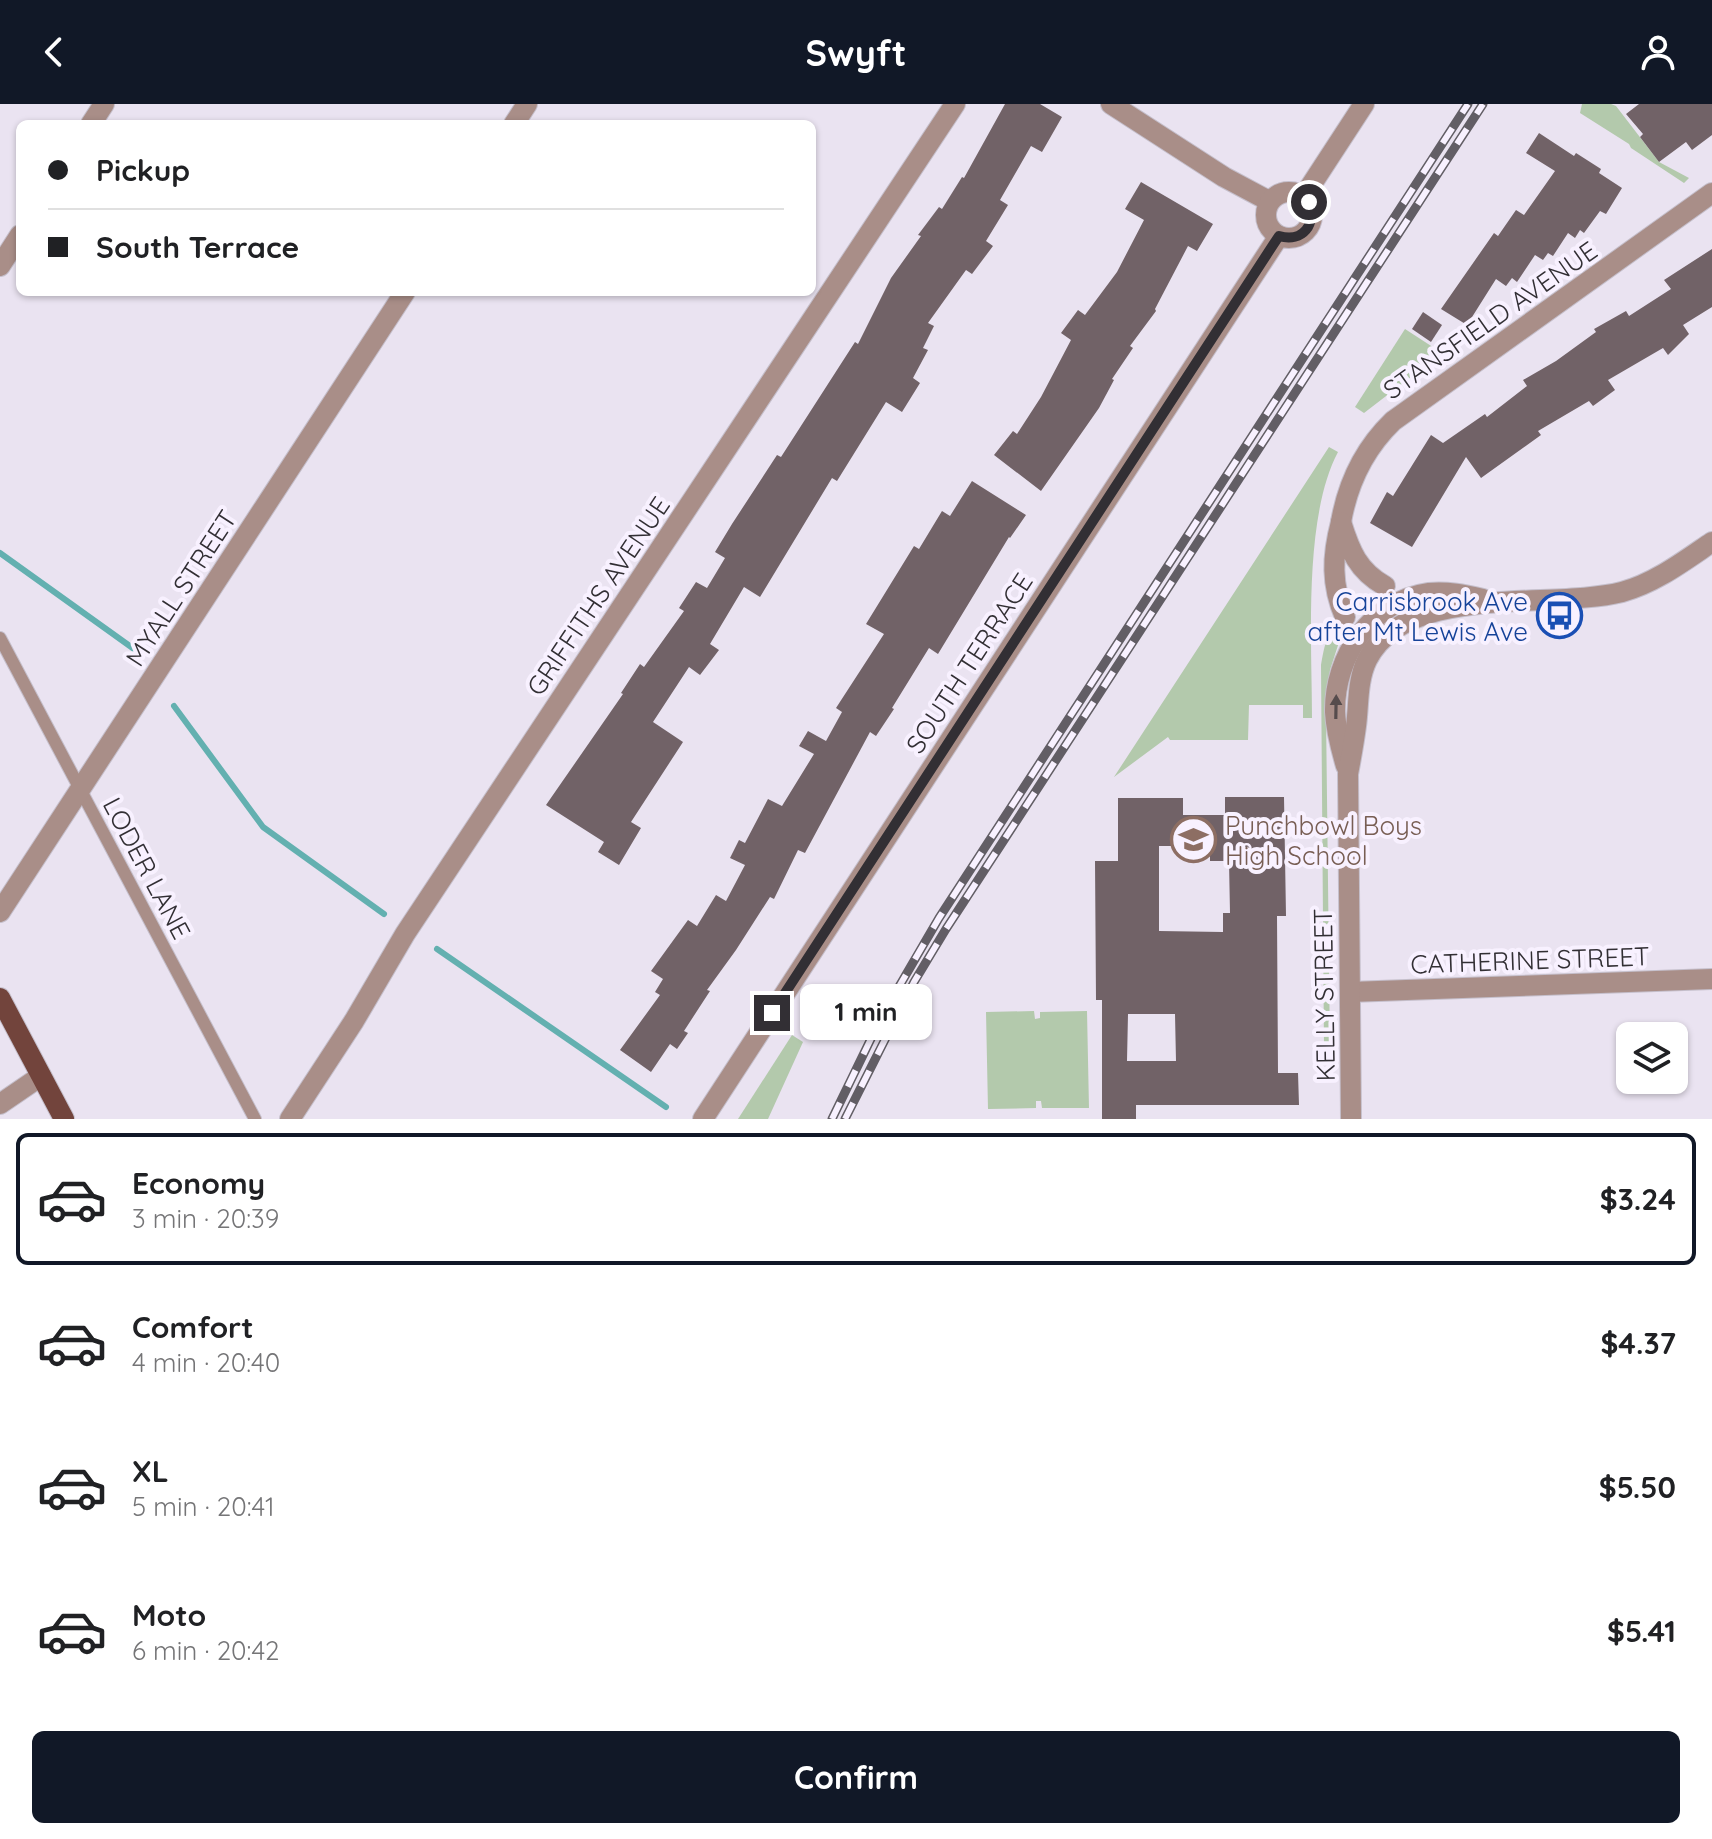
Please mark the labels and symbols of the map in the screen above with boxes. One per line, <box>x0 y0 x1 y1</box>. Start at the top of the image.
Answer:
route start <box>1291 184 1327 220</box>
street label: STANSFIELD AVENUE <box>1377 234 1603 406</box>
street label: GRIFFITHS AVENUE <box>519 490 677 702</box>
street label: MYALL STREET <box>118 504 244 672</box>
street label: SOUTH TERRACE <box>898 567 1040 759</box>
place label: Carrisbrook Ave after Mt Lewis Ave <box>1308 585 1528 648</box>
bus stop icon: Carrisbrook Ave after Mt Lewis Ave <box>1535 592 1583 640</box>
one-way arrow <box>1330 694 1343 719</box>
street label: LODER LANE <box>96 791 198 945</box>
place label: Punchbowl Boys High School <box>1225 809 1422 872</box>
school or university icon: Punchbowl Boys High School <box>1170 816 1218 864</box>
street label: KELLY STREET <box>1306 908 1342 1082</box>
street label: CATHERINE STREET <box>1410 939 1650 981</box>
callout: 1 min <box>800 985 932 1041</box>
route end <box>754 995 790 1031</box>

